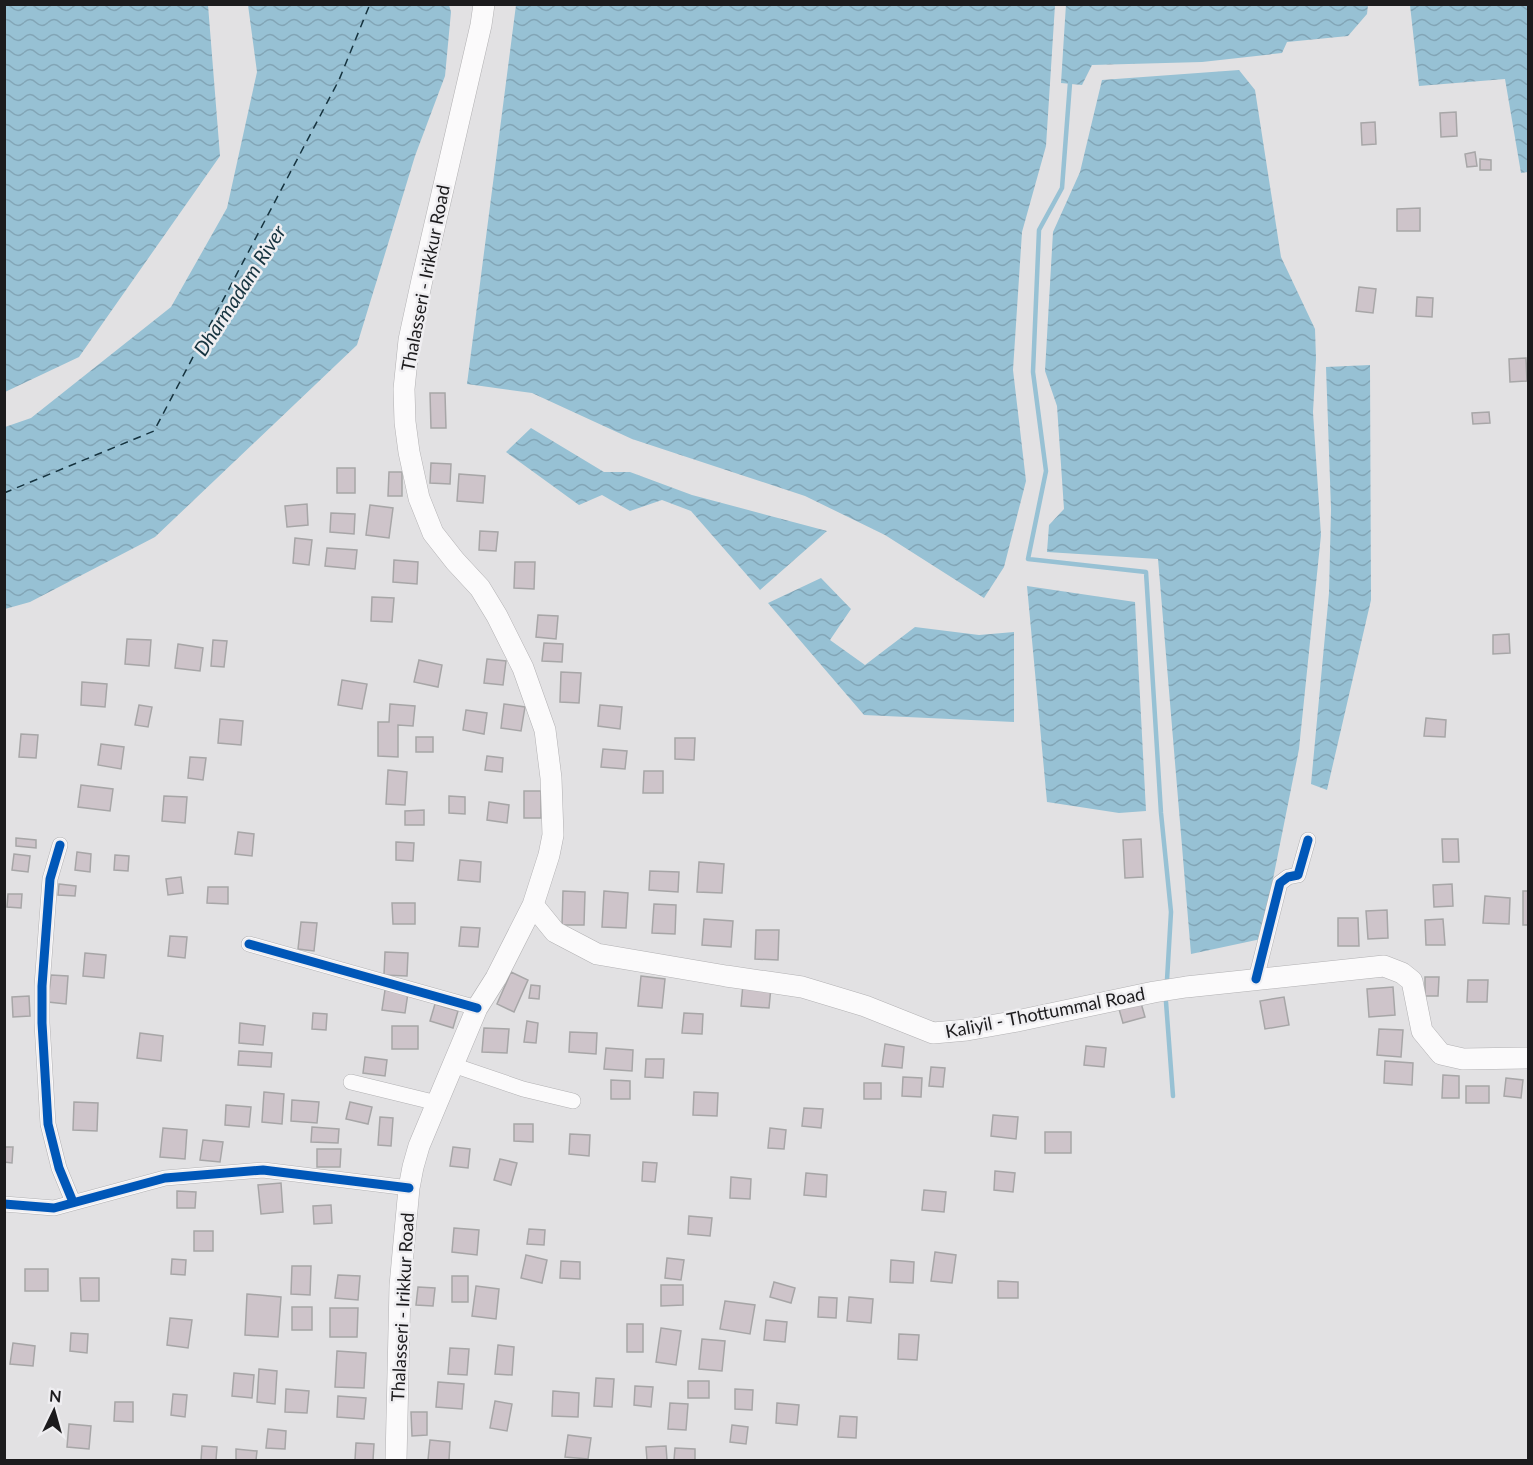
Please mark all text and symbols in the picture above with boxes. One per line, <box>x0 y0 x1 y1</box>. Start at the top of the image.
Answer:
street label: Thalasseri - Irikkur Road <box>396 183 454 373</box>
water label: Dharmadam River <box>188 219 291 360</box>
street label: Kaliyil - Thottummal Road <box>943 982 1147 1042</box>
street label: Thalasseri - Irikkur Road <box>386 1212 418 1402</box>
north arrow <box>24 1381 84 1441</box>
text: N <box>48 1386 62 1406</box>

